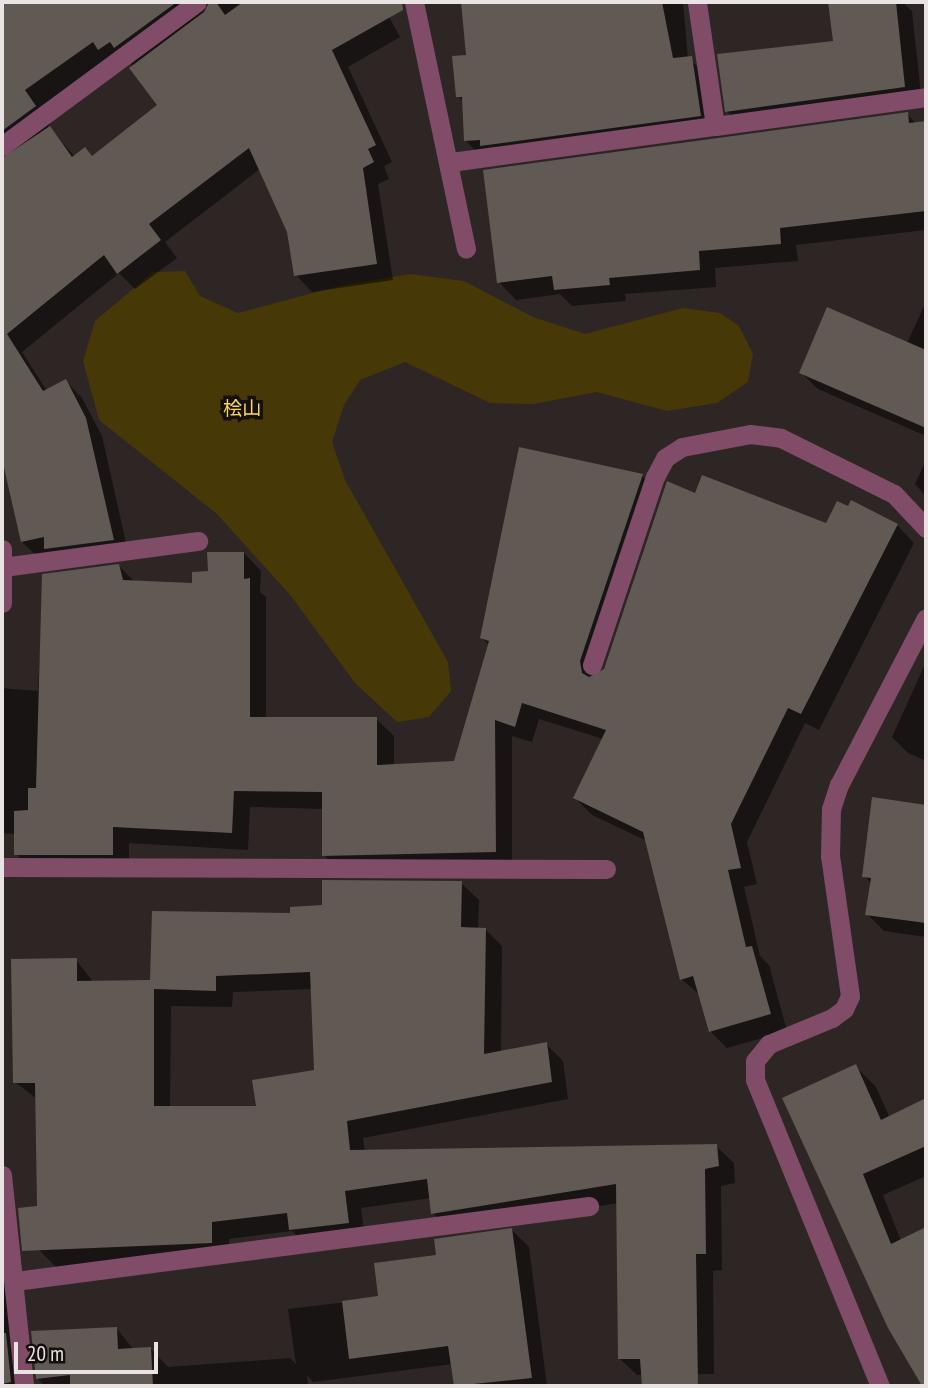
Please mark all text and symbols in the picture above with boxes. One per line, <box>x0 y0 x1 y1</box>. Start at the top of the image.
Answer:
park label: 桧山 <box>223 398 261 420</box>
scale bar <box>18 1328 161 1372</box>
text: 20 m <box>27 1340 64 1367</box>

